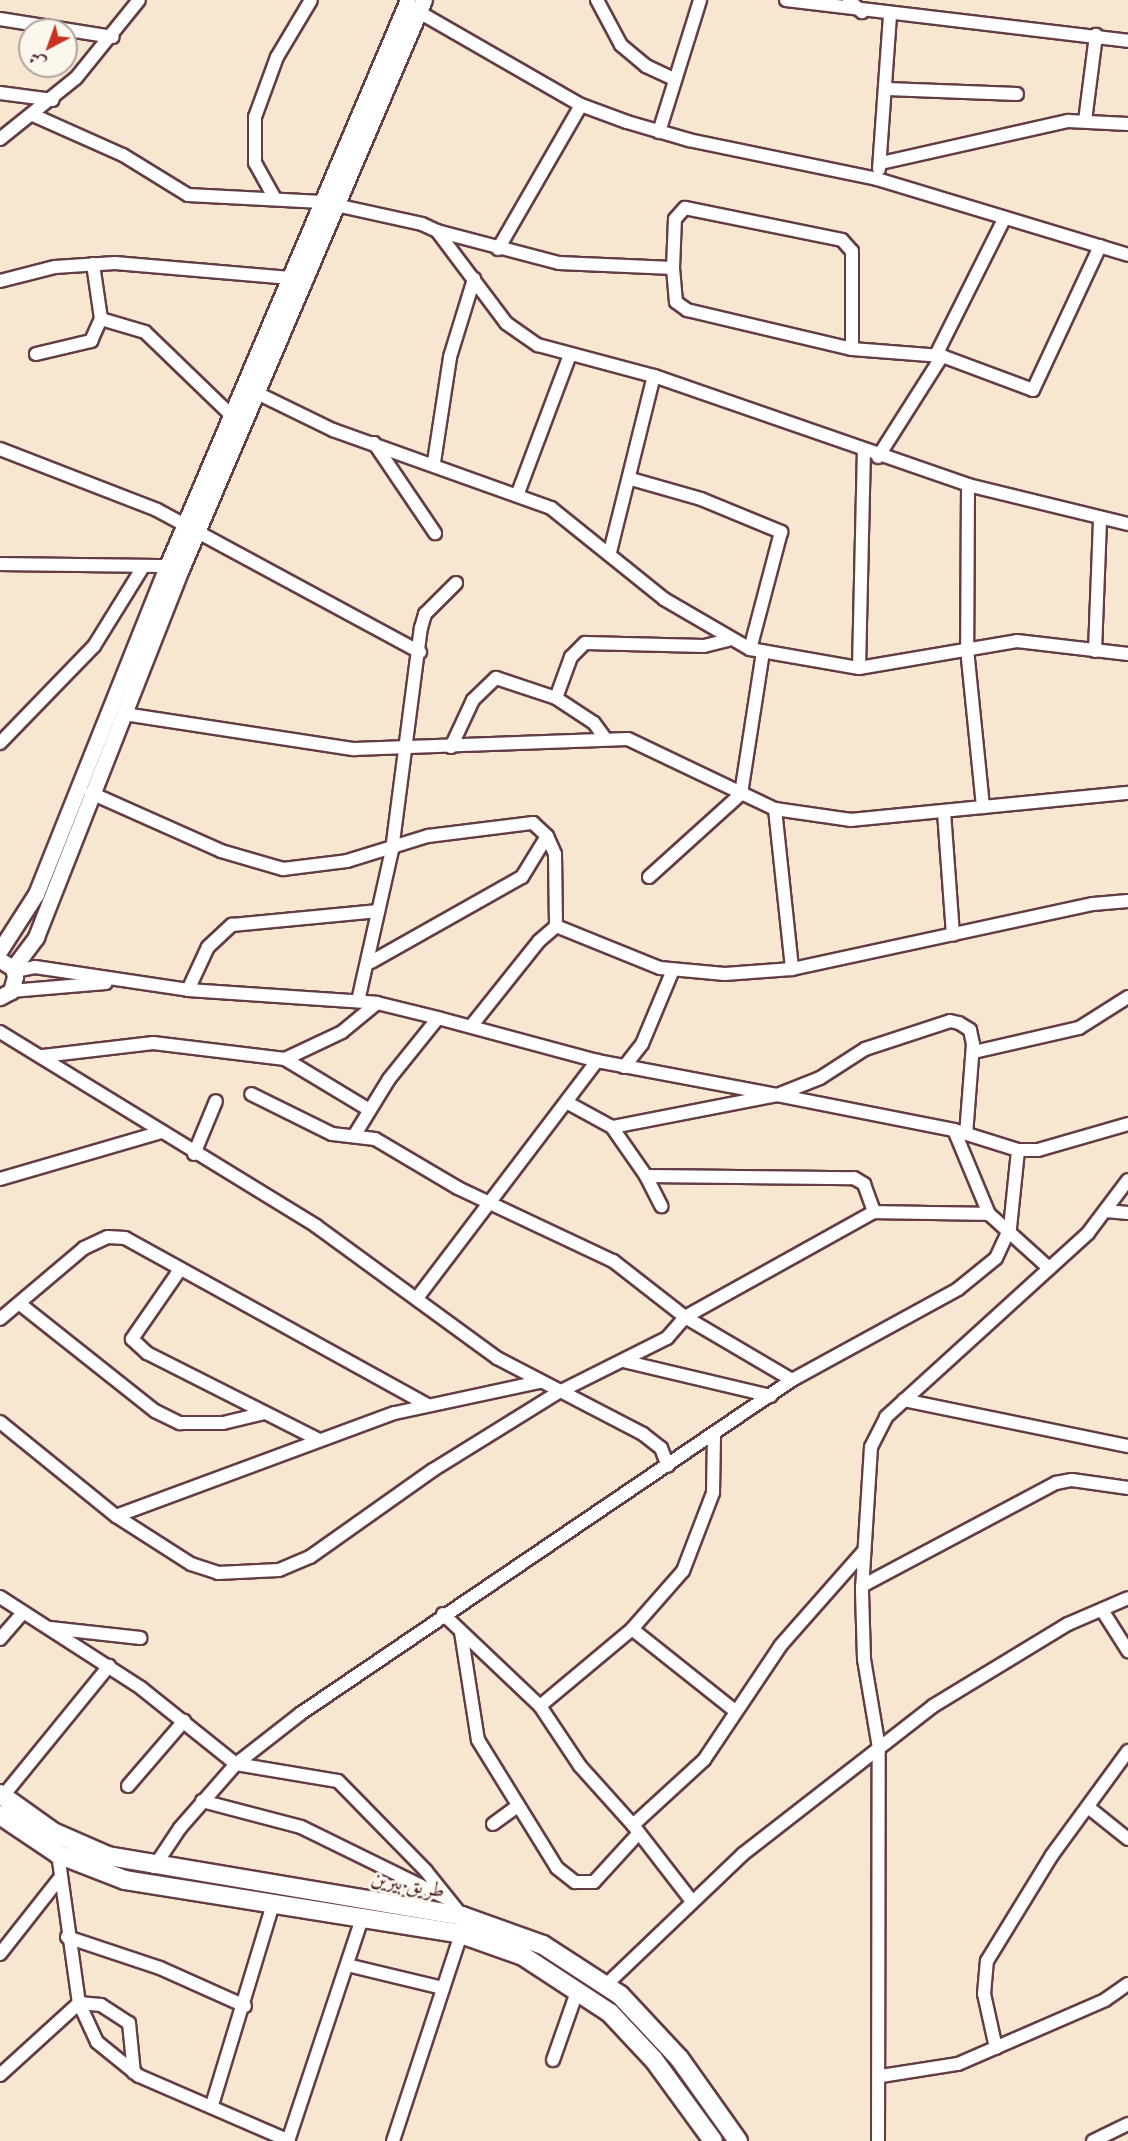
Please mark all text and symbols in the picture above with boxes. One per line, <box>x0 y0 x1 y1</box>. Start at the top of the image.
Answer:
north arrow <box>18 18 78 78</box>
text: ش <box>24 47 51 74</box>
street label: طريق بيرين <box>369 1865 447 1903</box>

